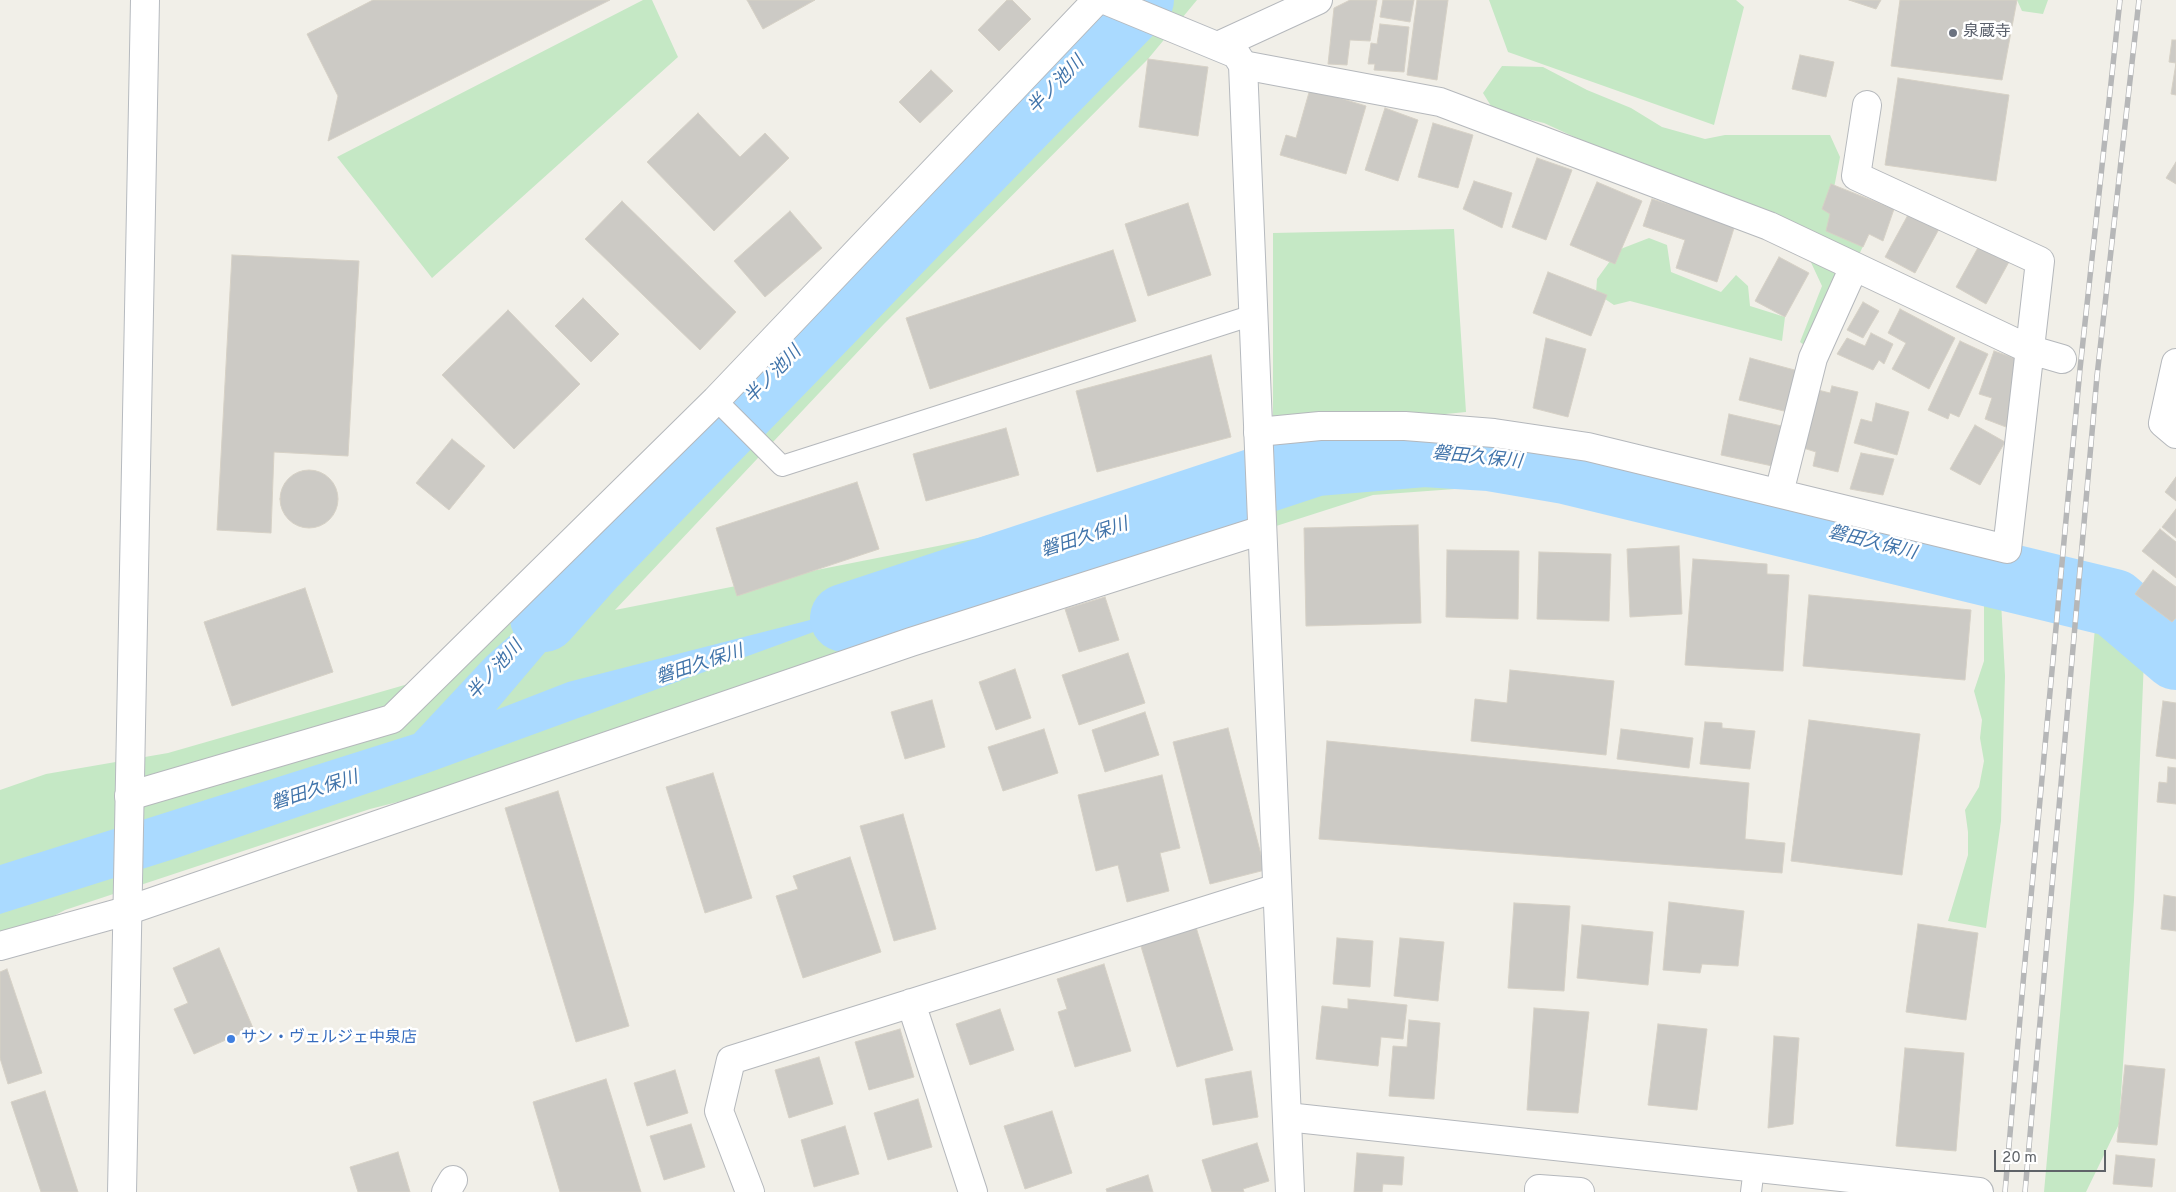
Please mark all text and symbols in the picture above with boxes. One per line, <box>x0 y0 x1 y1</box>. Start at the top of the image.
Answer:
place label: 泉蔵寺 <box>1963 23 2011 43</box>
marker: 泉蔵寺 <box>1947 27 1959 39</box>
water label: 半ノ池川 <box>1024 53 1090 119</box>
water label: 半ノ池川 <box>741 343 807 409</box>
water label: 磐田久保川 <box>1431 444 1523 474</box>
water label: 磐田久保川 <box>1039 515 1131 563</box>
water label: 磐田久保川 <box>1826 523 1918 565</box>
water label: 半ノ池川 <box>464 637 528 705</box>
water label: 磐田久保川 <box>654 642 746 690</box>
water label: 磐田久保川 <box>269 768 361 816</box>
place label: サン・ヴェルジェ中泉店 <box>241 1029 417 1049</box>
marker: サン・ヴェルジェ中泉店 <box>225 1033 237 1045</box>
scale bar <box>1996 1140 2108 1172</box>
text: 20 m <box>2002 1149 2037 1168</box>

